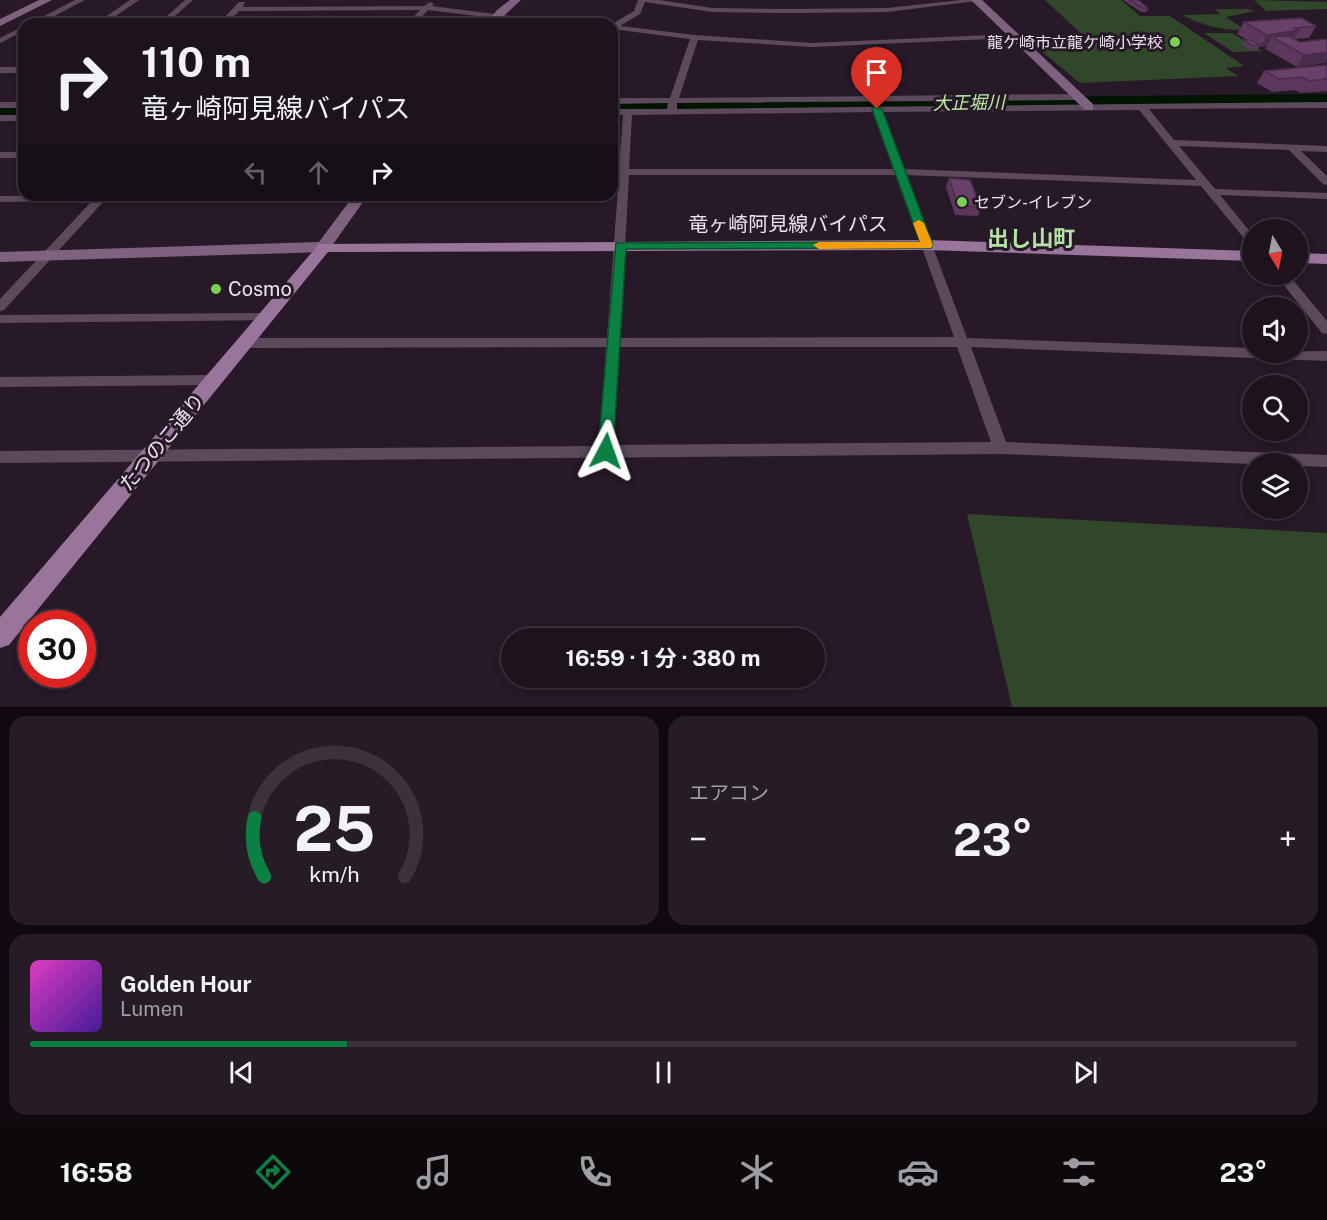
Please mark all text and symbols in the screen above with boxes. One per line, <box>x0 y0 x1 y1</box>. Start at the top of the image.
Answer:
place label: 龍ケ崎市立龍ケ崎小学校 <box>987 33 1163 52</box>
marker: 龍ケ崎市立龍ケ崎小学校 <box>1168 35 1182 49</box>
text: 110 m <box>141 37 251 86</box>
icon: right <box>42 42 120 120</box>
pin <box>851 47 902 109</box>
icon: arrive <box>860 56 893 89</box>
water label: 大正堀川 <box>933 91 1007 114</box>
text: 竜ヶ崎阿見線バイパス <box>141 92 410 124</box>
icon: left <box>239 156 272 189</box>
icon: ahead <box>302 156 335 189</box>
icon: right <box>365 156 398 189</box>
place label: セブン-イレブン <box>974 193 1092 212</box>
marker: セブン-イレブン <box>955 195 969 209</box>
street label: 竜ヶ崎阿見線バイパス <box>688 212 888 236</box>
north arrow <box>1242 219 1308 285</box>
map controls <box>1242 219 1308 519</box>
district label: 出し山町 <box>987 225 1075 251</box>
place label: Cosmo <box>228 277 292 301</box>
marker: Cosmo <box>209 282 223 296</box>
button: sound <box>1242 297 1308 363</box>
button: search <box>1242 375 1308 441</box>
street label: たつのこ通り <box>114 388 210 496</box>
position arrow <box>574 419 638 483</box>
button: layers <box>1242 453 1308 519</box>
speed limit sign: 30 <box>18 610 96 688</box>
text: 16:59 · 1 分 · 380 m <box>566 645 760 671</box>
text: エアコン <box>689 781 769 805</box>
text: 25 <box>293 792 375 865</box>
text: 23° <box>953 813 1033 866</box>
text: − <box>689 820 707 858</box>
text: + <box>1279 820 1297 858</box>
text: km/h <box>309 863 359 888</box>
text: Golden Hour <box>120 971 251 997</box>
text: Lumen <box>120 997 184 1021</box>
icon: previous <box>225 1056 258 1089</box>
icon: pause <box>647 1056 680 1089</box>
icon: next <box>1069 1056 1102 1089</box>
icon: directions <box>252 1151 294 1193</box>
icon: music <box>413 1151 455 1193</box>
icon: phone <box>574 1151 616 1193</box>
icon: climate <box>736 1151 778 1193</box>
icon: car <box>897 1151 939 1193</box>
icon: filters <box>1058 1151 1100 1193</box>
text: 16:58 <box>60 1156 133 1188</box>
text: 23° <box>1219 1156 1267 1188</box>

